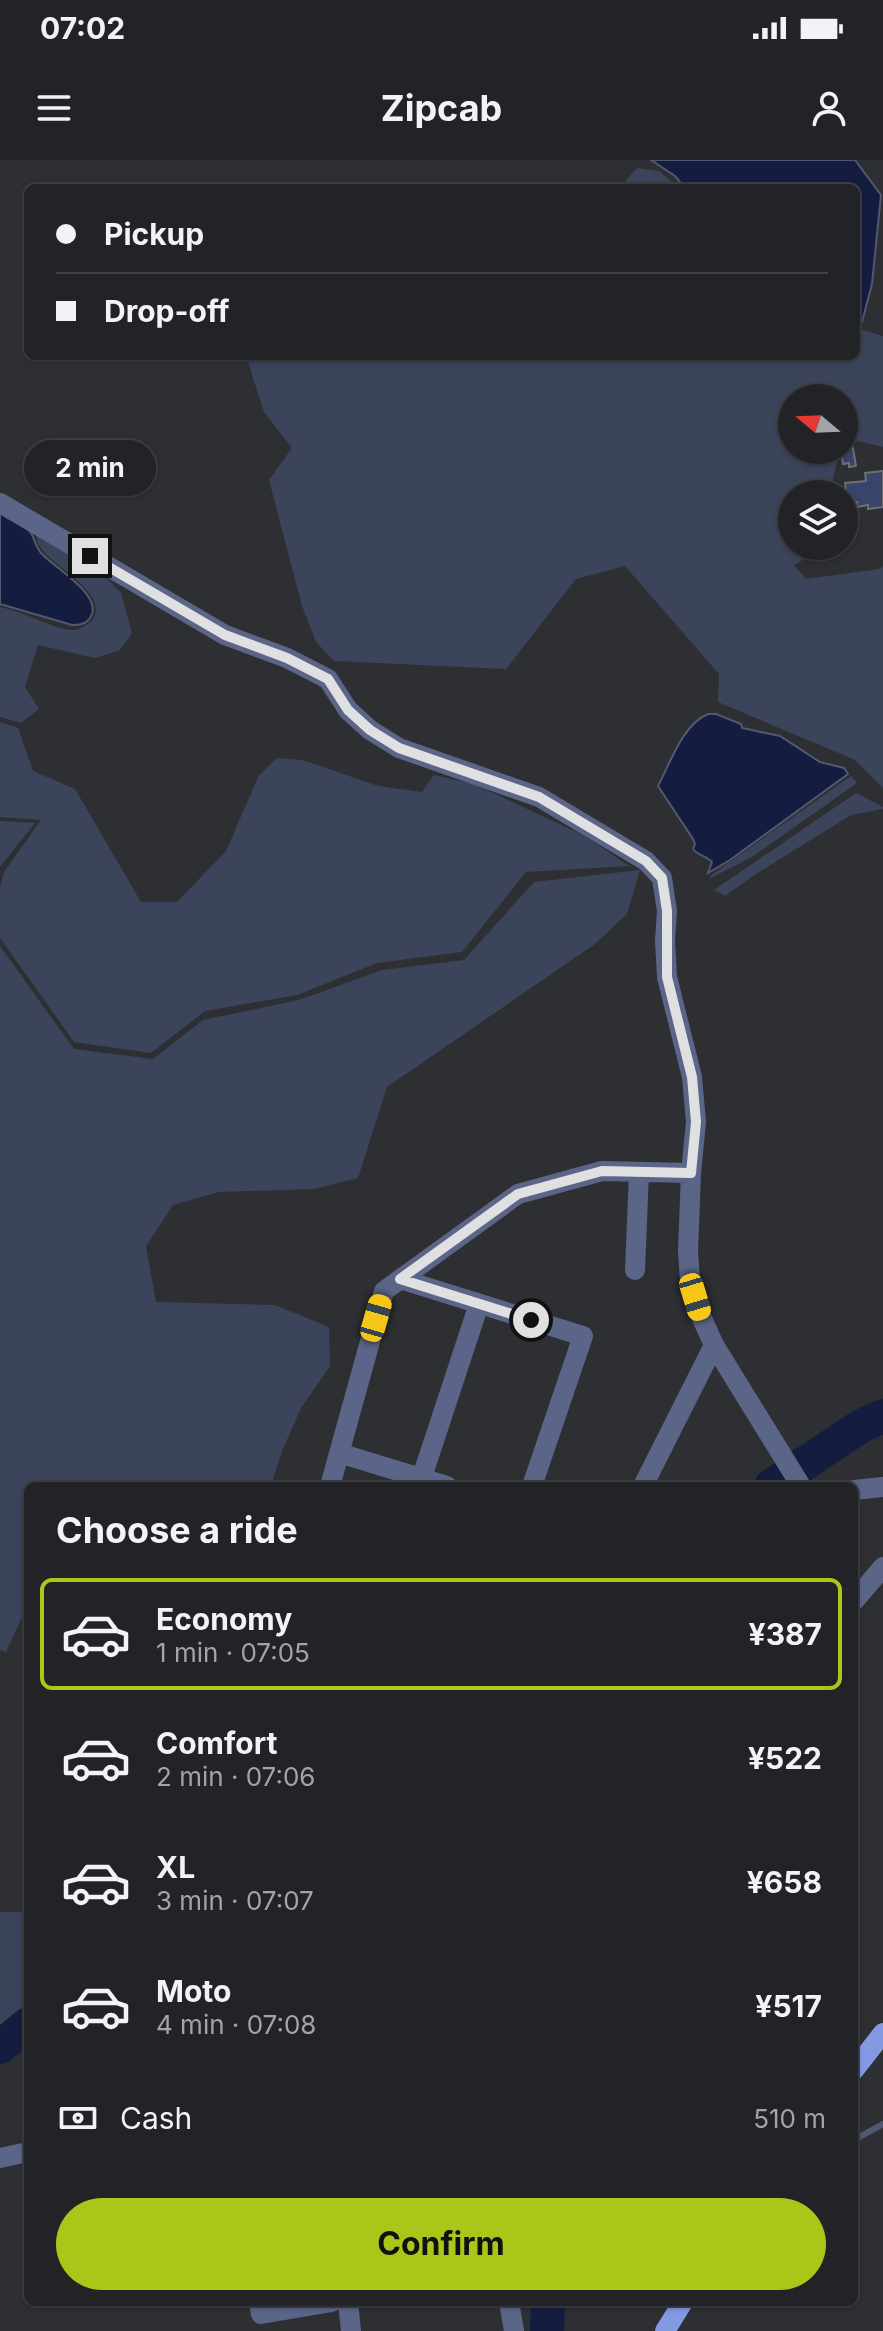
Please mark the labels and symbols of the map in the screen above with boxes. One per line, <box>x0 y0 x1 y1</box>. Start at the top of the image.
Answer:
north arrow <box>778 384 858 464</box>
callout: 2 min <box>24 440 156 496</box>
route end <box>72 538 108 574</box>
car <box>677 1271 713 1323</box>
car <box>358 1292 394 1344</box>
route start <box>513 1302 549 1338</box>

